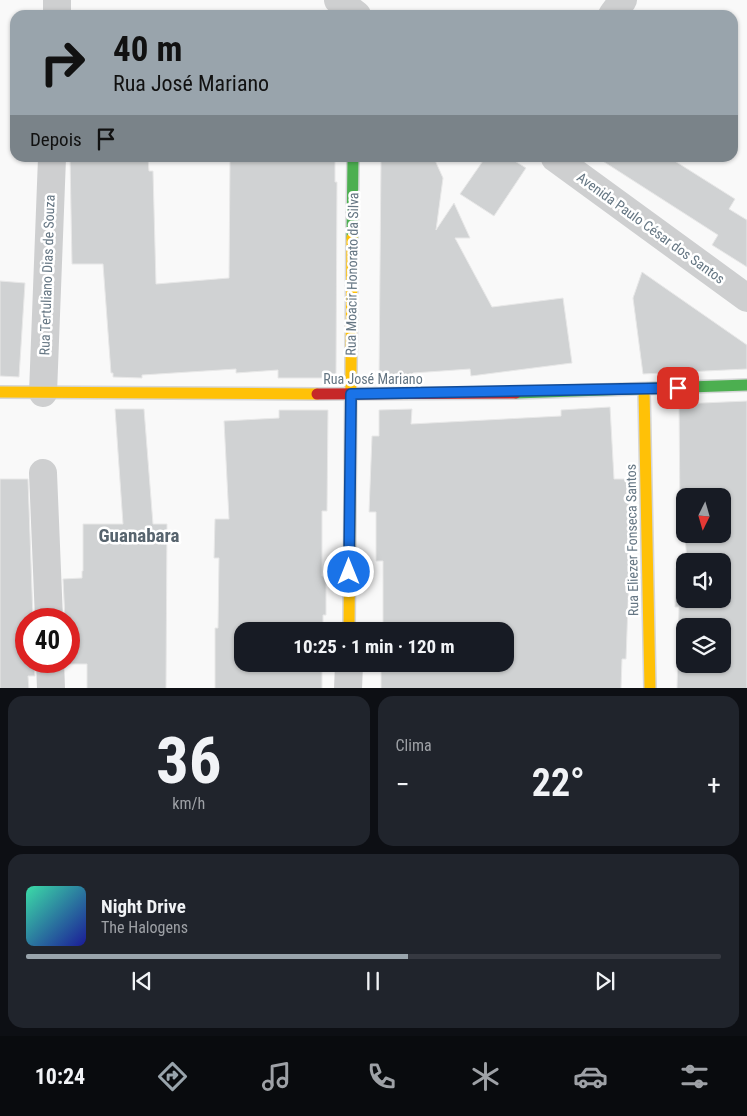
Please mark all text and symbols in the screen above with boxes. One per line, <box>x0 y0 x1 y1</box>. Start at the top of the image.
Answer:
text: 40 m <box>113 29 182 70</box>
icon: right <box>30 30 95 95</box>
text: Rua José Mariano <box>113 71 269 96</box>
icon: arrive <box>92 125 120 153</box>
text: Depois <box>30 128 82 151</box>
street label: Avenida Paulo César dos Santos <box>574 169 728 287</box>
street label: Rua Moacir Honorato da Silva <box>343 192 361 356</box>
street label: Rua Tertuliano Dias de Souza <box>36 194 58 356</box>
pin <box>657 367 699 409</box>
street label: Rua José Mariano <box>323 371 423 387</box>
icon: arrive <box>664 374 692 402</box>
street label: Rua Eliezer Fonseca Santos <box>623 464 641 616</box>
north arrow <box>676 488 731 542</box>
map controls <box>676 488 731 673</box>
district label: Guanabara <box>98 524 180 547</box>
position arrow <box>322 545 374 597</box>
button: sound <box>676 553 731 608</box>
speed limit sign: 40 <box>15 608 80 673</box>
button: layers <box>676 618 731 673</box>
text: 10:25 · 1 min · 120 m <box>293 635 455 658</box>
text: 36 <box>156 723 222 799</box>
text: Clima <box>396 736 432 755</box>
text: 22° <box>532 761 585 805</box>
text: − <box>396 768 410 801</box>
text: + <box>707 768 721 801</box>
text: km/h <box>172 794 205 813</box>
text: Night Drive <box>101 895 186 918</box>
text: The Halogens <box>101 918 188 937</box>
icon: previous <box>128 967 156 995</box>
icon: pause <box>359 967 387 995</box>
icon: next <box>591 967 619 995</box>
icon: directions <box>155 1059 190 1094</box>
icon: music <box>259 1059 294 1094</box>
icon: phone <box>364 1059 399 1094</box>
icon: climate <box>468 1059 503 1094</box>
icon: car <box>573 1059 608 1094</box>
icon: filters <box>677 1059 712 1094</box>
text: 10:24 <box>35 1064 85 1089</box>

